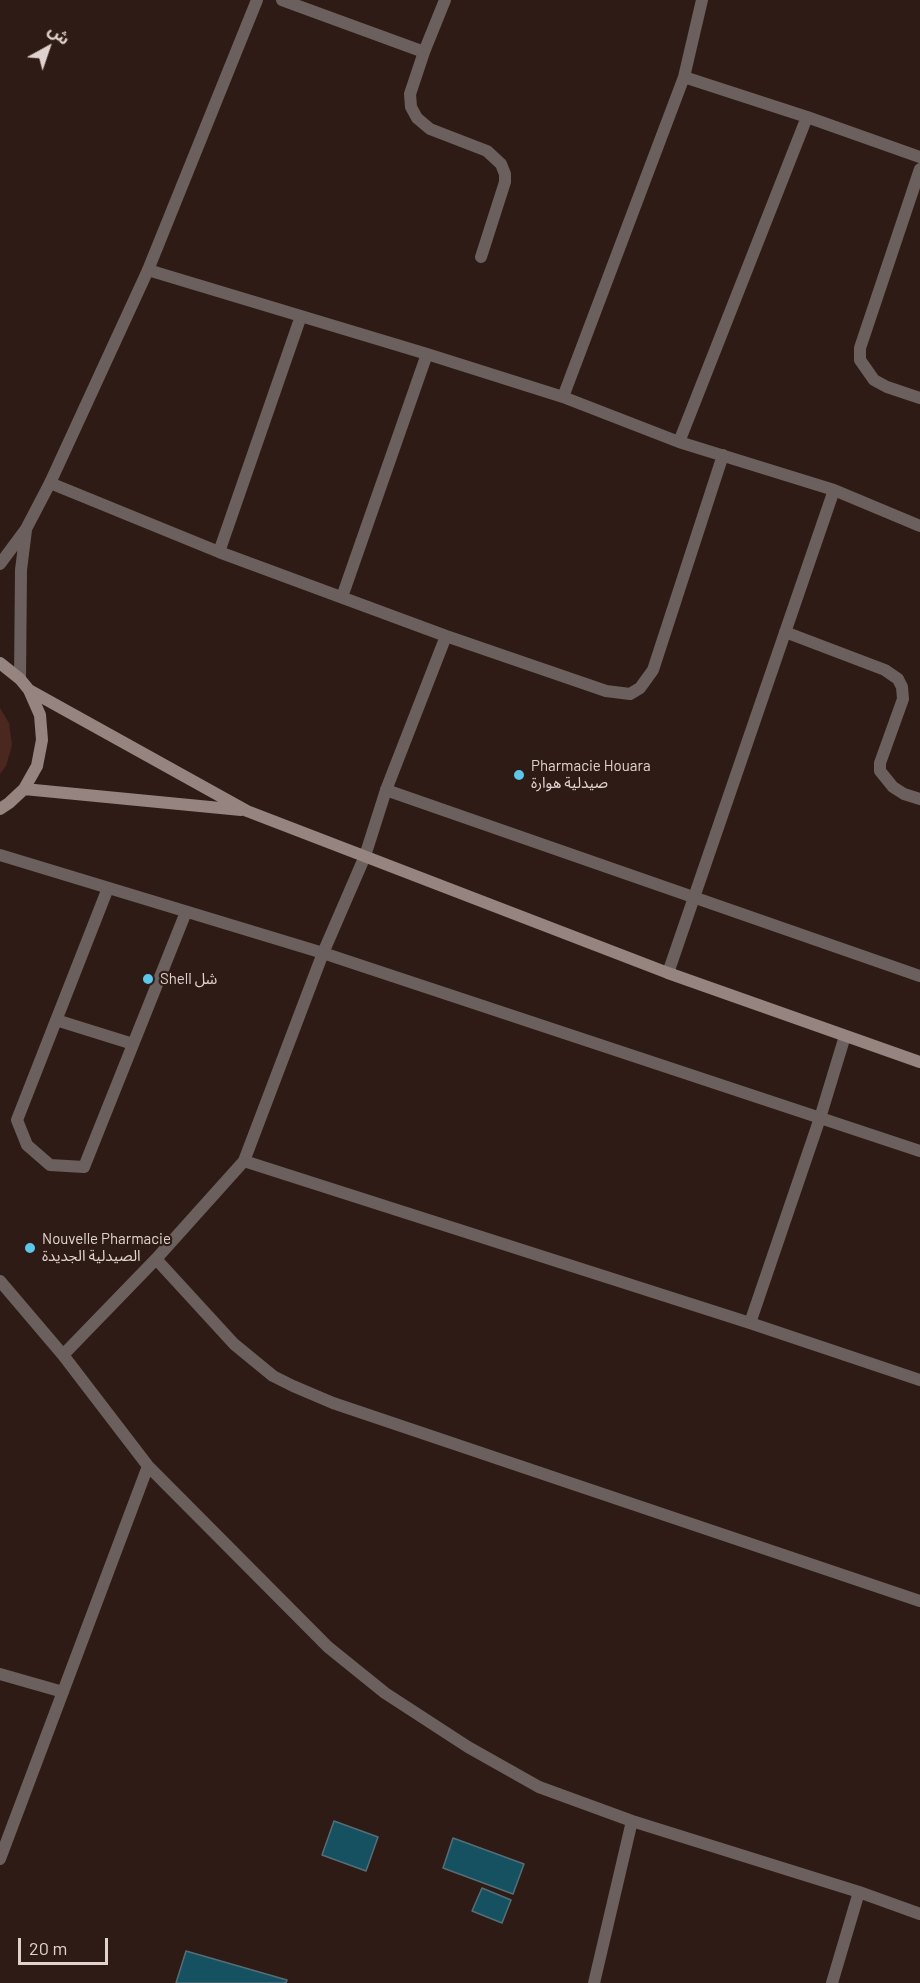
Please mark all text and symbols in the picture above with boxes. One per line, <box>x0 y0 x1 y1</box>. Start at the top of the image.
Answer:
north arrow <box>18 18 78 78</box>
text: ش <box>45 20 74 48</box>
place label: Pharmacie Houara صيدلية هوارة <box>531 757 651 792</box>
marker: Pharmacie Houara صيدلية هوارة <box>512 768 526 782</box>
place label: Shell شل <box>160 970 217 988</box>
marker: Shell شل <box>141 972 155 986</box>
place label: Nouvelle Pharmacie الصيدلية الجديدة <box>42 1230 171 1265</box>
marker: Nouvelle Pharmacie الصيدلية الجديدة <box>23 1241 37 1255</box>
scale bar <box>21 1926 111 1964</box>
text: 20 m <box>29 1937 67 1959</box>

